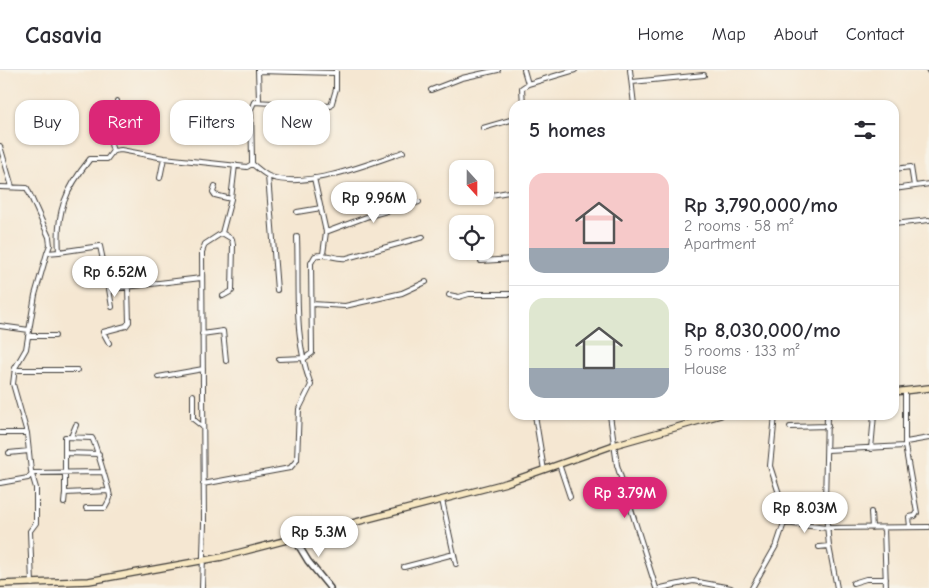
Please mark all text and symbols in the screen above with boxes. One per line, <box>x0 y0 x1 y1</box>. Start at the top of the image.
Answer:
text: Casavia <box>25 21 102 49</box>
text: Home <box>637 24 684 45</box>
text: Map <box>712 24 746 45</box>
text: About <box>774 24 818 45</box>
text: Contact <box>846 24 904 45</box>
chip: Buy <box>15 100 79 145</box>
chip: Rent <box>89 100 160 145</box>
chip: Filters <box>170 100 253 145</box>
chip: New <box>263 100 330 145</box>
icon: filters <box>851 116 879 144</box>
text: 5 homes <box>529 118 606 142</box>
north arrow <box>449 160 494 205</box>
map controls <box>449 160 494 260</box>
pin: Rp 9.96M <box>322 182 426 224</box>
text: Rp 9.96M <box>342 189 406 207</box>
icon: home <box>569 193 629 253</box>
text: Rp 3,790,000/mo <box>684 193 838 217</box>
button: locate <box>449 215 494 260</box>
text: 2 rooms · 58 m² <box>684 217 794 235</box>
text: Apartment <box>684 235 756 253</box>
pin: Rp 6.52M <box>63 256 167 298</box>
text: Rp 6.52M <box>83 263 147 281</box>
icon: home <box>569 318 629 378</box>
text: Rp 8,030,000/mo <box>684 318 841 342</box>
text: 5 rooms · 133 m² <box>684 342 800 360</box>
text: House <box>684 360 727 378</box>
pin: Rp 3.79M <box>573 476 677 519</box>
text: Rp 3.79M <box>594 484 656 502</box>
pin: Rp 8.03M <box>753 492 857 534</box>
text: Rp 8.03M <box>773 499 837 517</box>
pin: Rp 5.3M <box>273 516 365 558</box>
text: Rp 5.3M <box>291 523 347 541</box>

